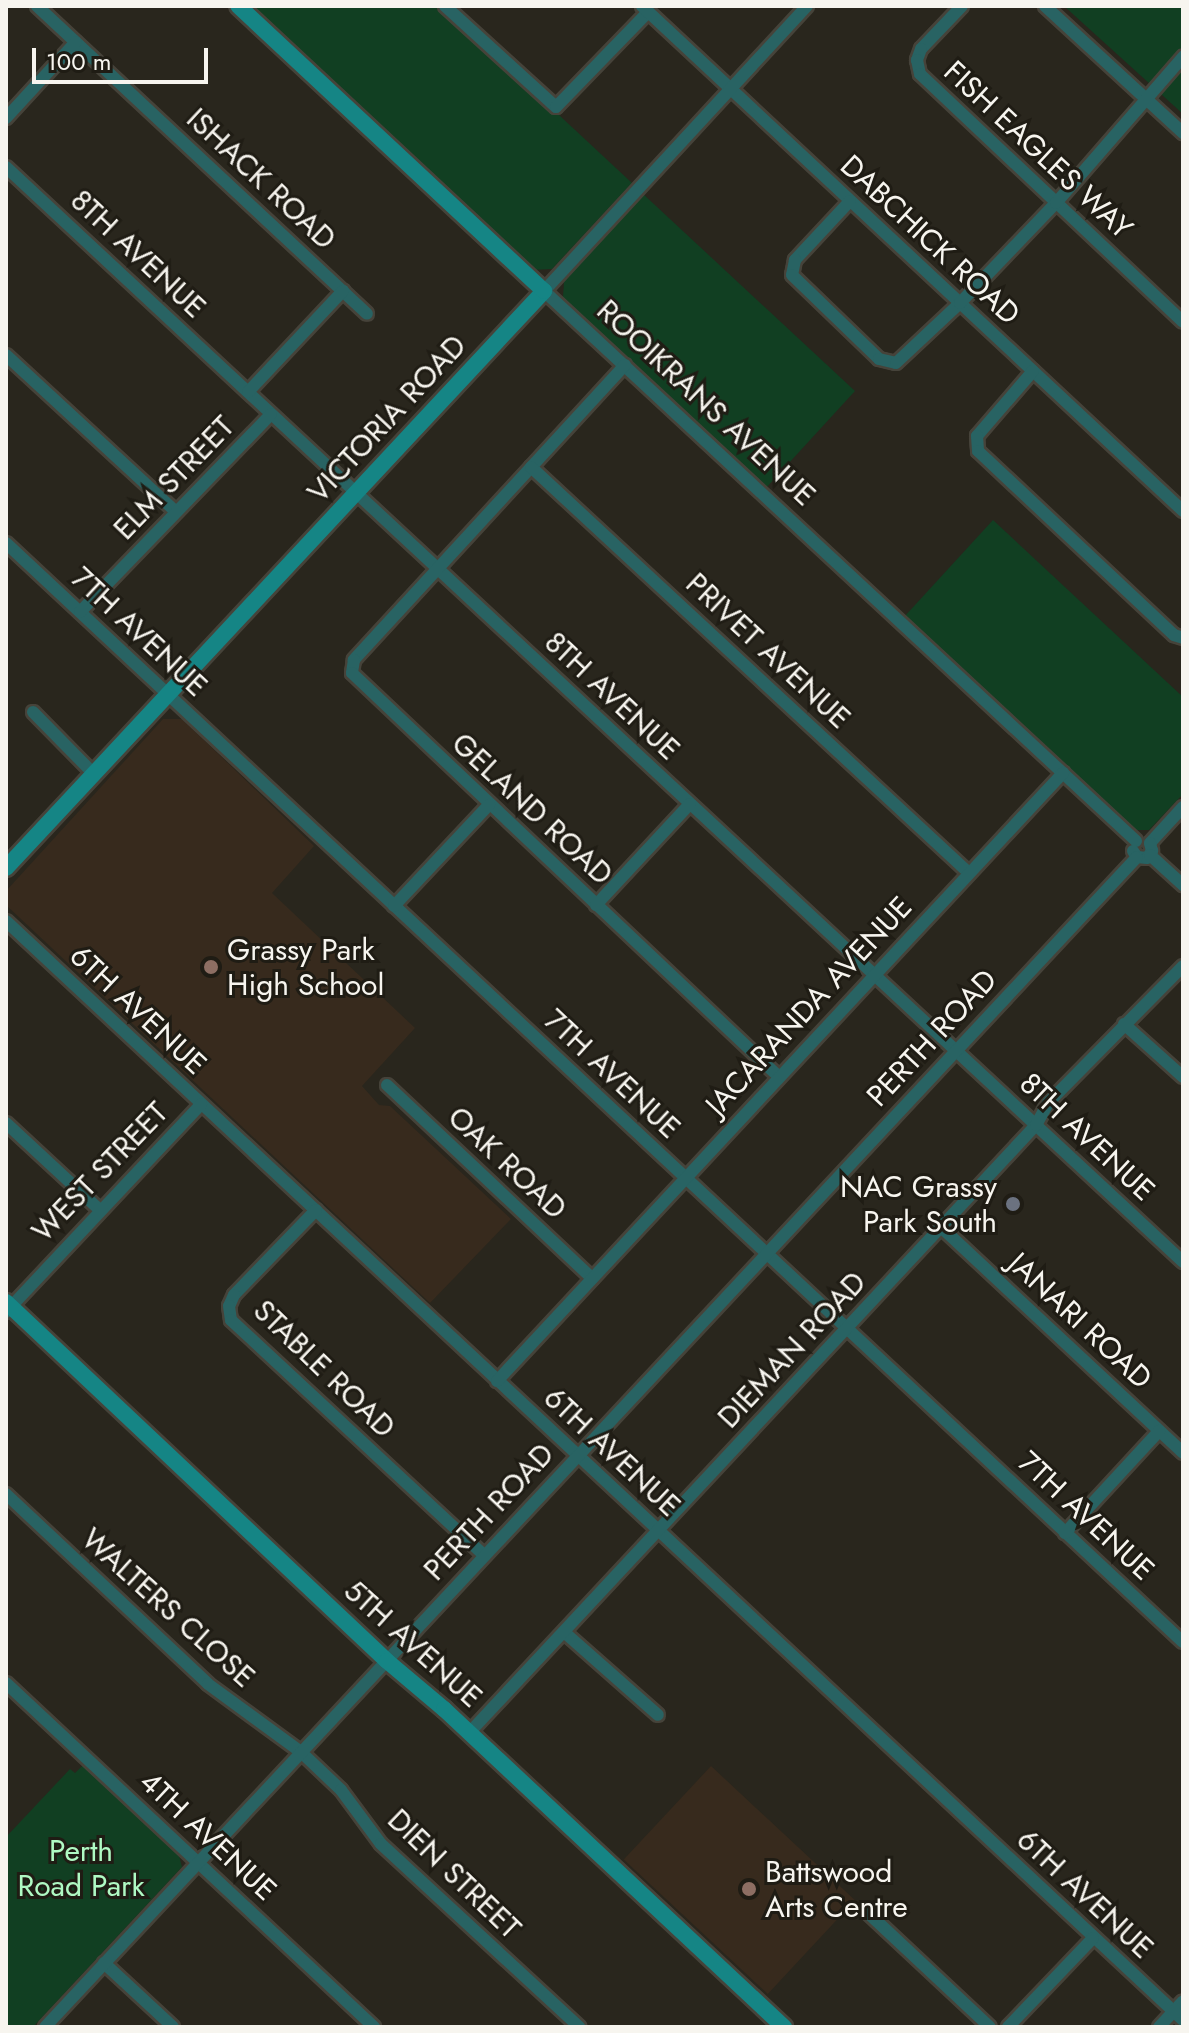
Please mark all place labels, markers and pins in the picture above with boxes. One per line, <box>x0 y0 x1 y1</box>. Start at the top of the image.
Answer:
place label: Grassy Park High School <box>227 932 384 1002</box>
marker: Grassy Park High School <box>202 958 220 976</box>
place label: NAC Grassy Park South <box>840 1169 997 1240</box>
marker: NAC Grassy Park South <box>1004 1195 1022 1213</box>
place label: Battswood Arts Centre <box>765 1854 908 1924</box>
marker: Battswood Arts Centre <box>740 1880 758 1898</box>

